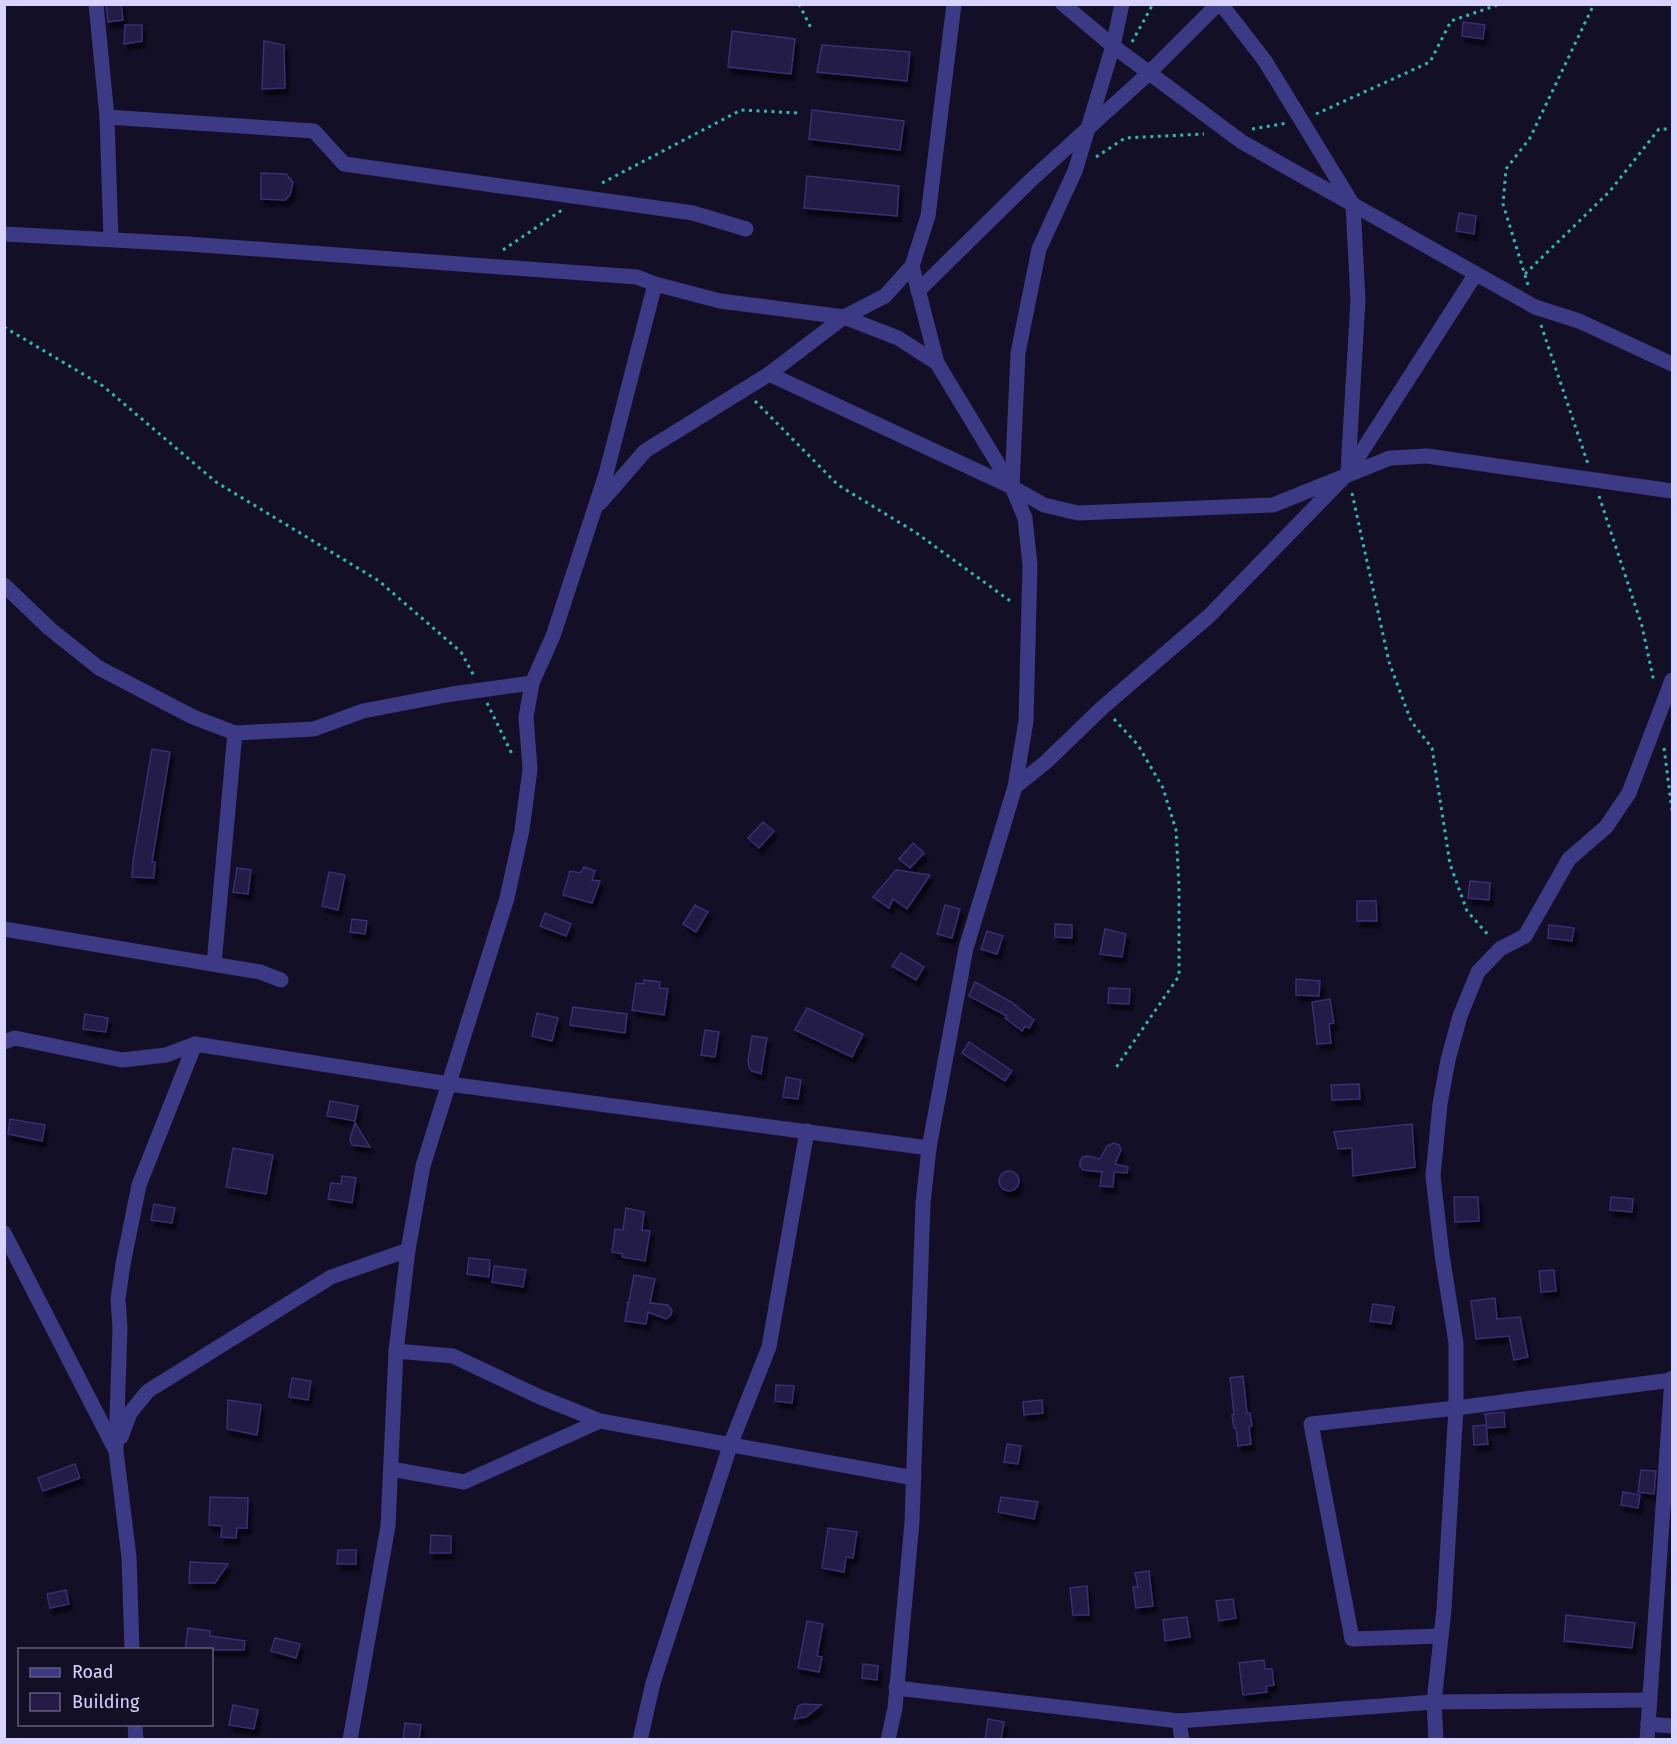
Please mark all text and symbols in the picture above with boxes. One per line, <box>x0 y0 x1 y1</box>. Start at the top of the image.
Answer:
legend <box>18 1648 213 1726</box>
text: Road <box>72 1661 114 1683</box>
text: Building <box>72 1691 140 1713</box>

